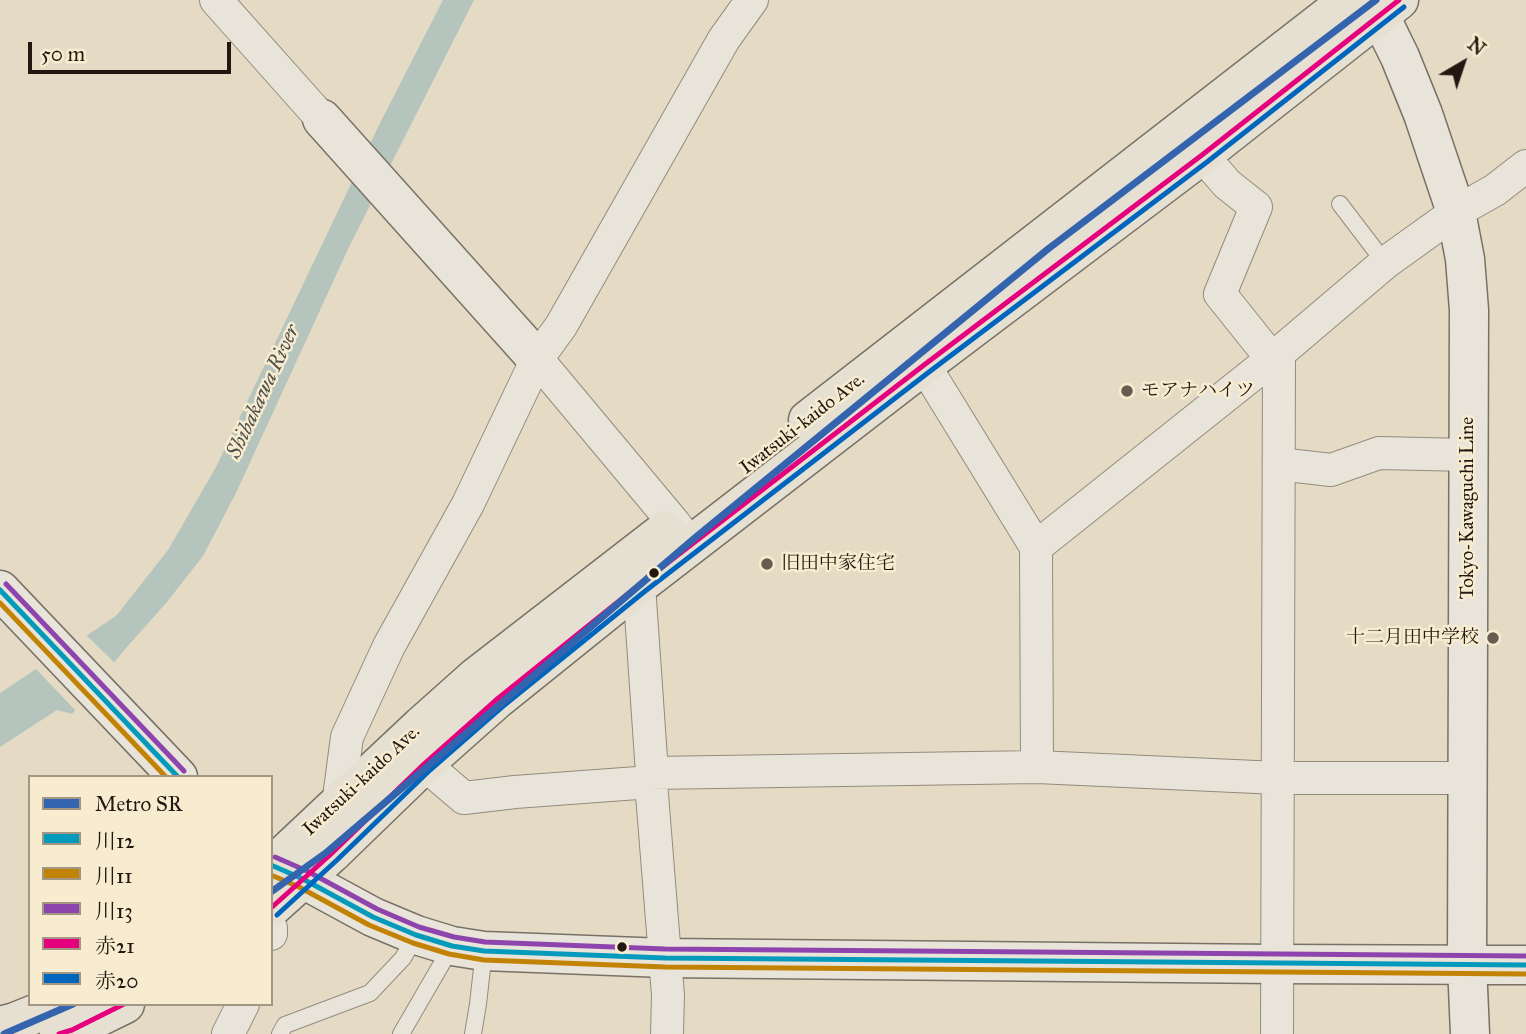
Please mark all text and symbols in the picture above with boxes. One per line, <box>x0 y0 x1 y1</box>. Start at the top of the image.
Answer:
scale bar <box>32 28 234 72</box>
north arrow <box>1428 28 1498 98</box>
text: N <box>1463 32 1490 60</box>
text: 50 m <box>41 41 85 67</box>
water label: Shibakawa River <box>222 321 306 463</box>
street label: Iwatsuki-kaido Ave. <box>736 368 870 480</box>
place label: モアナハイツ <box>1141 380 1255 402</box>
marker: モアナハイツ <box>1119 383 1135 399</box>
street label: Tokyo-Kawaguchi Line <box>1457 417 1479 599</box>
place label: 旧田中家住宅 <box>781 553 895 575</box>
marker: 旧田中家住宅 <box>759 556 775 572</box>
unlabelled marker <box>647 566 661 580</box>
place label: 十二月田中学校 <box>1346 627 1479 649</box>
marker: 十二月田中学校 <box>1485 630 1501 646</box>
street label: Iwatsuki-kaido Ave. <box>299 721 425 841</box>
legend <box>28 775 273 1006</box>
text: Metro SR <box>95 791 183 817</box>
text: 川12 <box>95 828 135 854</box>
text: 川11 <box>95 863 133 889</box>
text: 川13 <box>95 898 133 924</box>
text: 赤21 <box>95 933 135 959</box>
unlabelled marker <box>615 940 629 954</box>
text: 赤20 <box>95 968 139 994</box>

